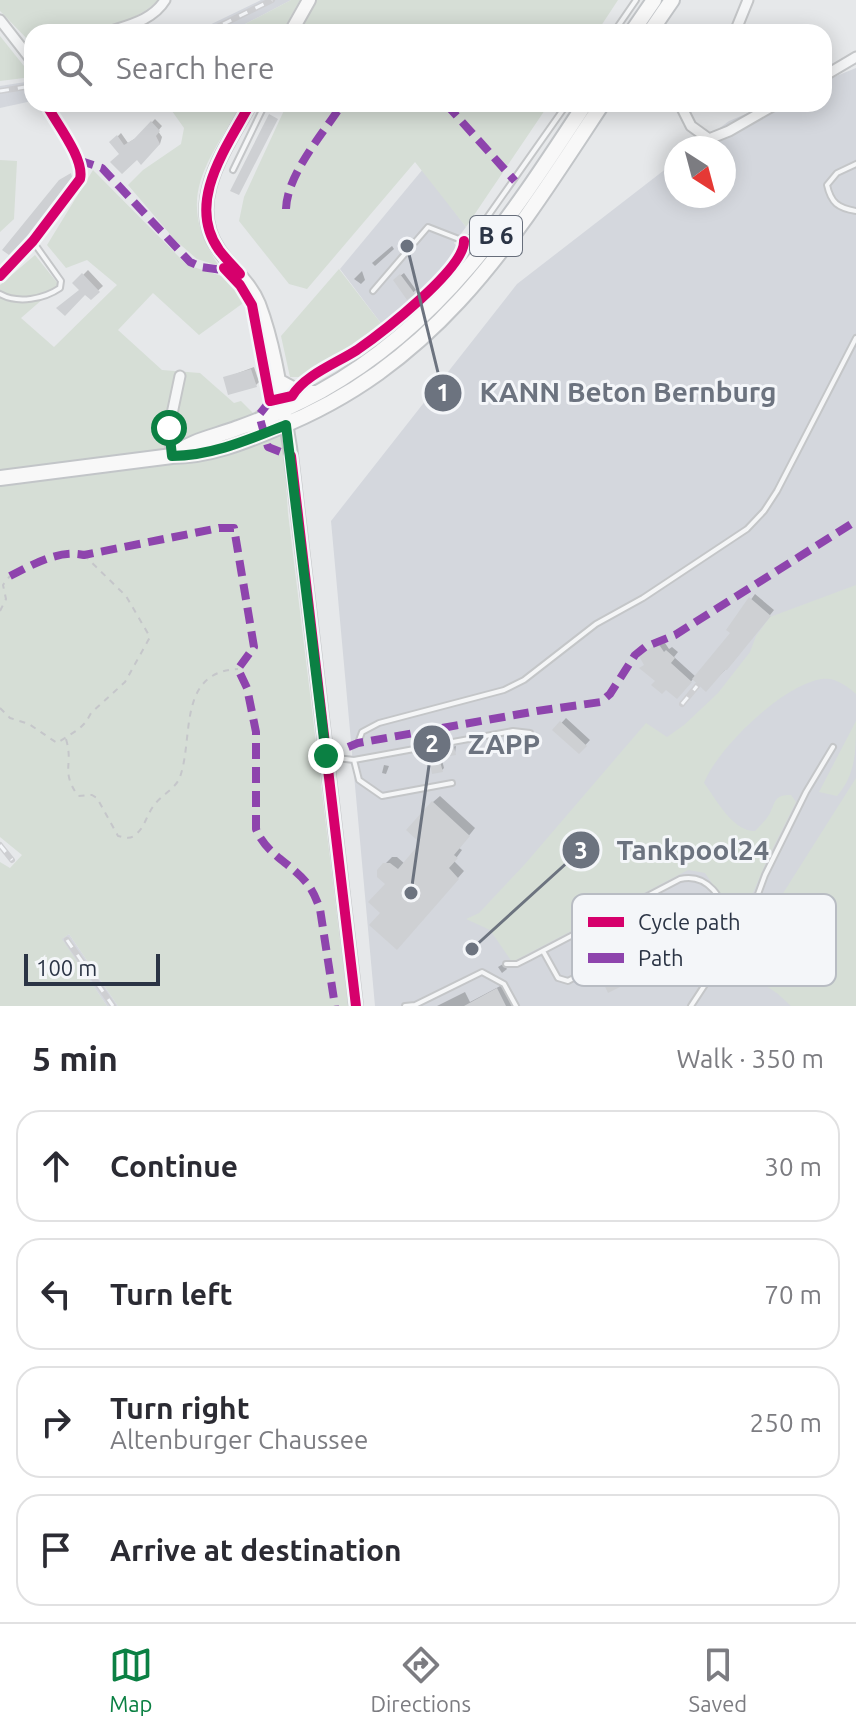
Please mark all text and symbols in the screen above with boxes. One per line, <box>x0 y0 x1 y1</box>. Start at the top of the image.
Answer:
search box <box>24 24 832 112</box>
icon: search <box>52 46 96 90</box>
text: Search here <box>116 51 275 85</box>
north arrow <box>664 136 736 208</box>
road number: B 6 <box>470 216 522 256</box>
callout: KANN Beton Bernburg <box>423 367 793 419</box>
text: KANN Beton Bernburg <box>479 376 777 407</box>
text: 1 <box>436 379 450 406</box>
route start <box>151 410 187 446</box>
callout: ZAPP <box>412 718 556 770</box>
text: ZAPP <box>468 728 540 759</box>
text: 2 <box>425 730 439 757</box>
route end <box>308 738 344 774</box>
callout: Tankpool24 <box>561 824 786 876</box>
text: Tankpool24 <box>617 834 769 865</box>
text: 3 <box>574 837 588 864</box>
legend <box>572 894 836 986</box>
text: Cycle path <box>638 909 741 934</box>
text: Path <box>638 945 683 970</box>
scale bar <box>24 950 160 986</box>
text: 100 m <box>36 955 97 980</box>
text: 5 min <box>32 1039 118 1077</box>
text: Walk · 350 m <box>676 1044 824 1073</box>
icon: ahead <box>34 1144 78 1188</box>
text: Continue <box>110 1149 238 1183</box>
text: 30 m <box>764 1152 822 1181</box>
icon: left <box>34 1272 78 1316</box>
text: Turn left <box>110 1277 232 1311</box>
text: 70 m <box>764 1280 822 1309</box>
text: Turn right <box>110 1391 250 1425</box>
icon: right <box>34 1400 78 1444</box>
text: 250 m <box>750 1408 822 1437</box>
text: Altenburger Chaussee <box>110 1425 368 1454</box>
icon: arrive <box>34 1528 78 1572</box>
text: Arrive at destination <box>110 1533 402 1567</box>
tab: Map <box>109 1643 153 1716</box>
tab: Directions <box>370 1643 471 1716</box>
tab: Saved <box>689 1643 747 1716</box>

